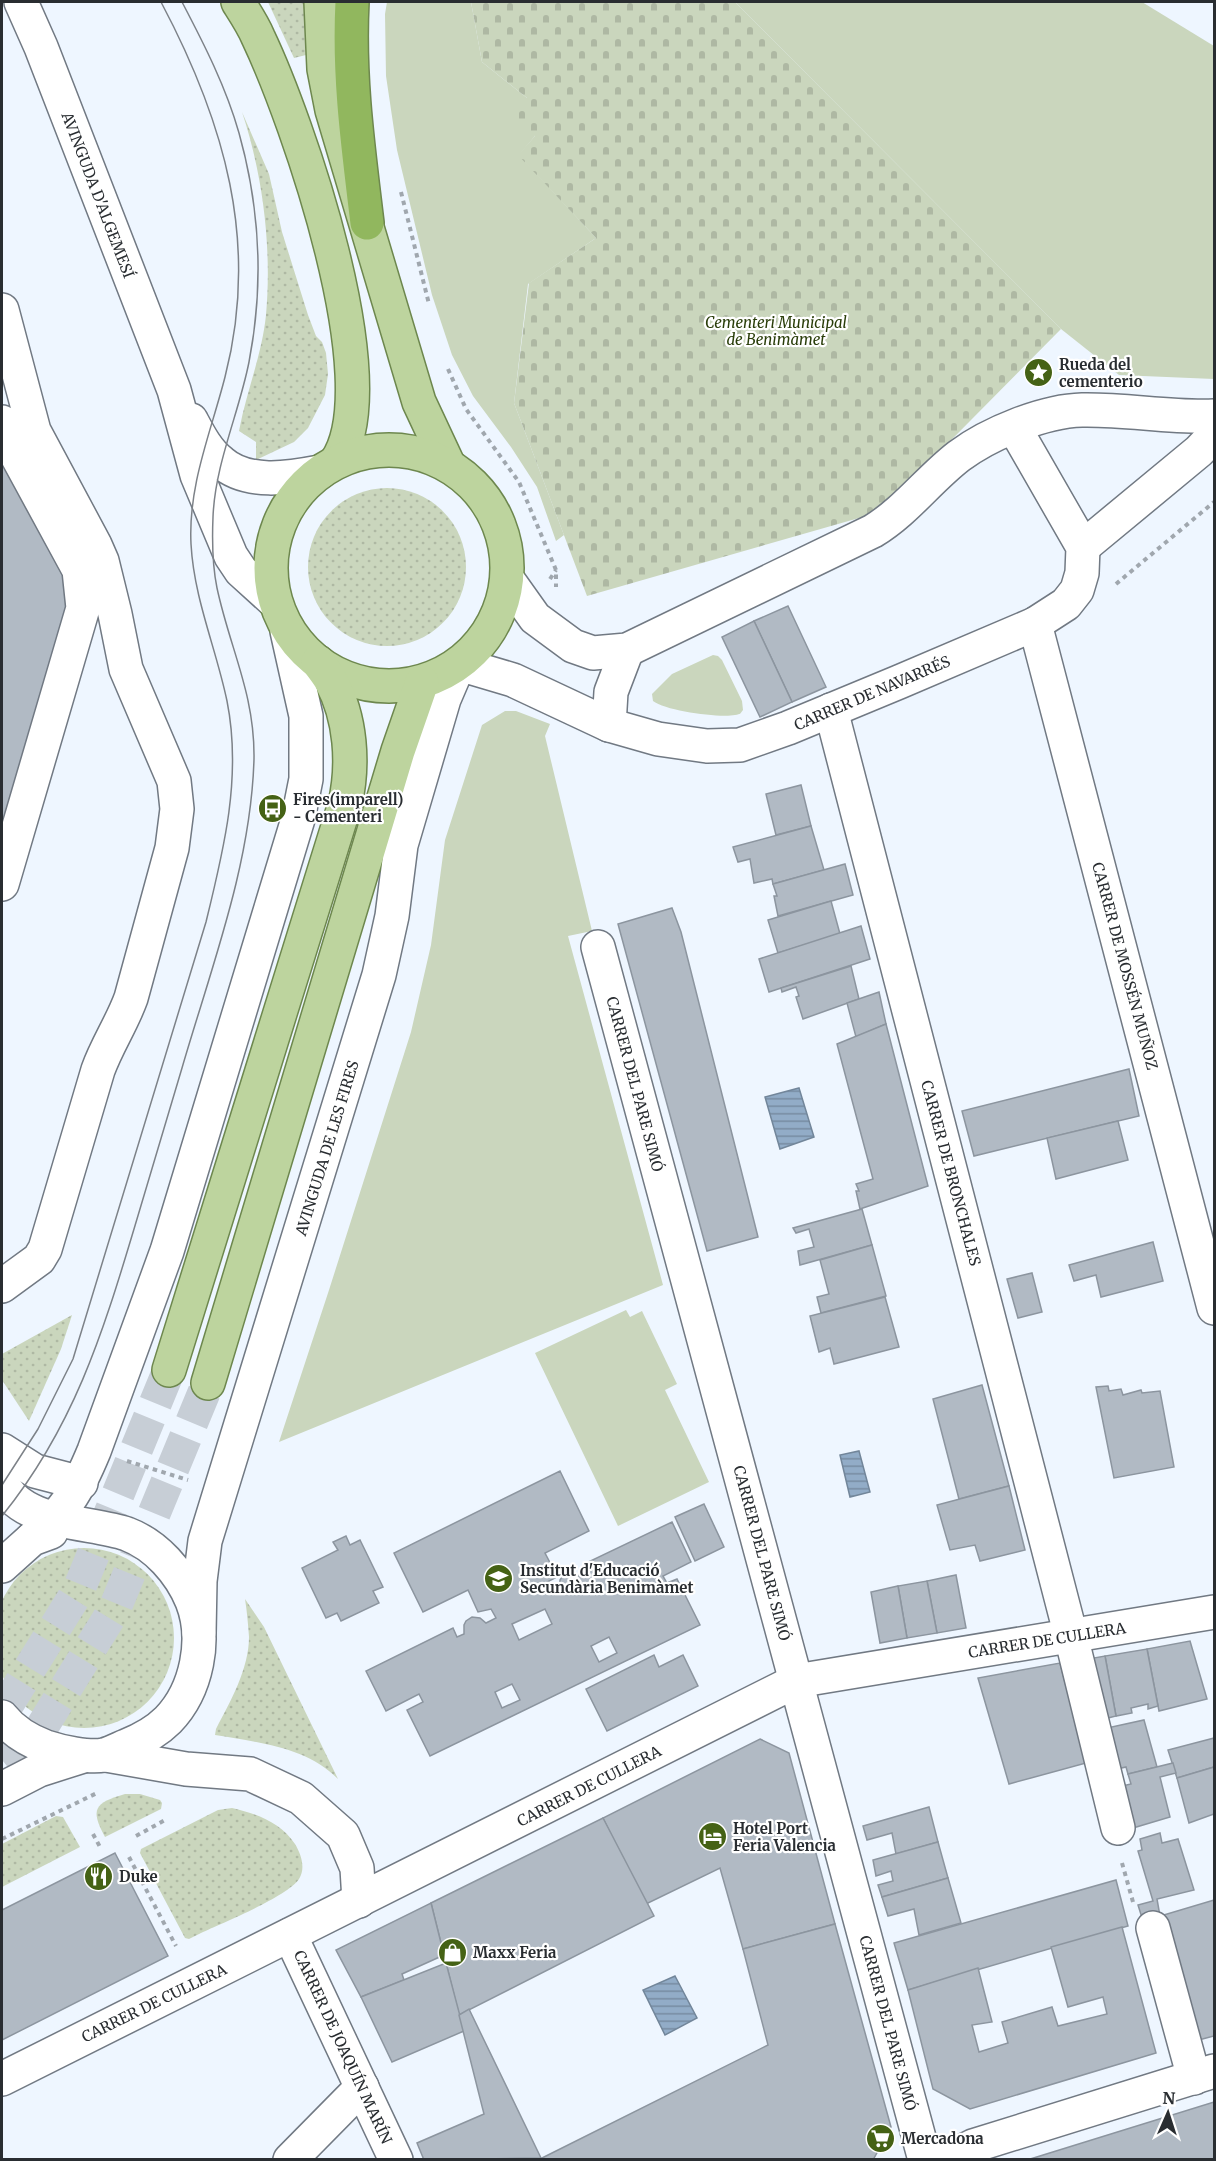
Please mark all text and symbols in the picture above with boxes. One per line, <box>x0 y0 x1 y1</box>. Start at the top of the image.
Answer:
street label: AVINGUDA D'ALGEMESÍ <box>57 108 140 281</box>
park label: Cementeri Municipal de Benimàmet <box>705 313 847 349</box>
place label: Rueda del cementerio <box>1059 355 1143 391</box>
place icon: Rueda del cementerio <box>1022 357 1054 389</box>
street label: CARRER DE NAVARRÉS <box>791 651 953 735</box>
place label: Fires(imparell) - Cementeri <box>293 790 403 826</box>
bus stop icon: Fires(imparell) - Cementeri <box>256 792 288 824</box>
street label: CARRER DE MOSSÉN MUÑOZ <box>1088 860 1163 1072</box>
street label: CARRER DEL PARE SIMÓ <box>602 994 669 1174</box>
street label: AVINGUDA DE LES FIRES <box>291 1058 363 1239</box>
street label: CARRER DE BRONCHALES <box>917 1078 985 1268</box>
street label: CARRER DEL PARE SIMÓ <box>729 1463 796 1643</box>
place label: Institut d'Educació Secundària Benimàmet <box>520 1561 693 1597</box>
school or university icon: Institut d'Educació Secundària Benimàmet <box>483 1563 515 1595</box>
street label: CARRER DE CULLERA <box>967 1618 1127 1662</box>
street label: CARRER DE CULLERA <box>514 1741 665 1831</box>
place label: Hotel Port Feria Valencia <box>733 1819 837 1855</box>
hotel icon: Hotel Port Feria Valencia <box>696 1821 728 1853</box>
restaurant icon: Duke <box>82 1860 114 1892</box>
place label: Duke <box>119 1867 158 1886</box>
street label: CARRER DEL PARE SIMÓ <box>855 1933 922 2113</box>
shop icon: Maxx Feria <box>436 1936 468 1968</box>
place label: Maxx Feria <box>473 1943 557 1962</box>
street label: CARRER DE JOAQUÍN MARÍN <box>290 1947 397 2147</box>
street label: CARRER DE CULLERA <box>78 1959 230 2046</box>
north arrow <box>1138 2083 1198 2143</box>
text: N <box>1162 2088 1176 2108</box>
supermarket icon: Mercadona <box>864 2122 896 2154</box>
place label: Mercadona <box>901 2129 984 2148</box>

